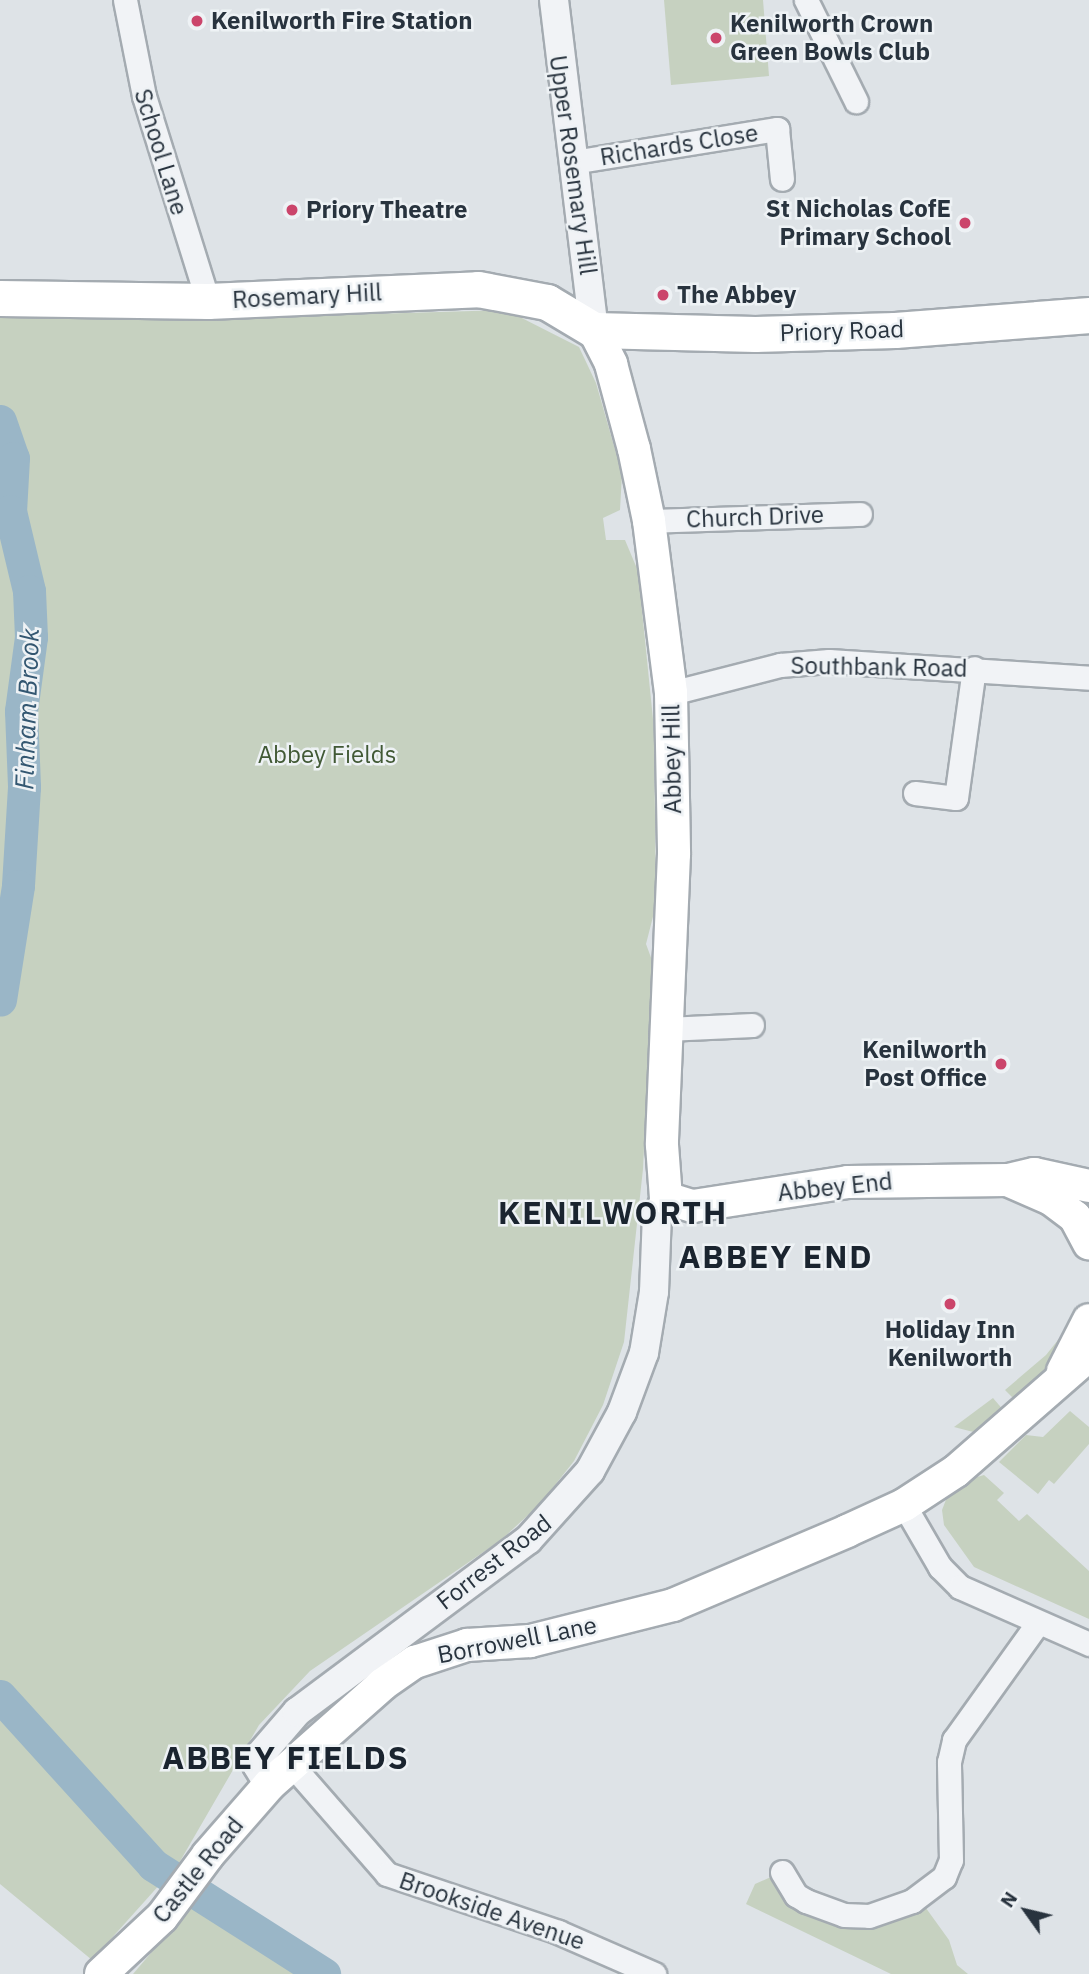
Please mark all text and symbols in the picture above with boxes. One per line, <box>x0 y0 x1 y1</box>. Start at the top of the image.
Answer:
place label: Kenilworth Fire Station <box>211 7 472 35</box>
place label: Kenilworth Crown Green Bowls Club <box>730 10 933 66</box>
marker: Kenilworth Fire Station <box>189 13 205 29</box>
marker: Kenilworth Crown Green Bowls Club <box>708 30 724 46</box>
street label: Upper Rosemary Hill <box>543 53 603 277</box>
street label: School Lane <box>128 85 194 219</box>
street label: Richards Close <box>598 118 760 172</box>
place label: St Nicholas CofE Primary School <box>766 195 951 251</box>
place label: Priory Theatre <box>306 196 468 224</box>
marker: Priory Theatre <box>284 202 300 218</box>
marker: St Nicholas CofE Primary School <box>957 215 973 231</box>
street label: Rosemary Hill <box>232 278 382 314</box>
place label: The Abbey <box>677 281 796 309</box>
marker: The Abbey <box>655 287 671 303</box>
street label: Priory Road <box>779 314 905 348</box>
street label: Church Drive <box>686 500 824 534</box>
water label: Finham Brook <box>9 628 45 790</box>
street label: Southbank Road <box>790 651 968 683</box>
street label: Abbey Hill <box>657 704 687 814</box>
park label: Abbey Fields <box>258 741 396 769</box>
place label: Kenilworth Post Office <box>862 1036 987 1092</box>
marker: Kenilworth Post Office <box>993 1056 1009 1072</box>
street label: Abbey End <box>776 1167 894 1207</box>
district label: KENILWORTH <box>499 1193 727 1231</box>
district label: ABBEY END <box>680 1237 872 1275</box>
marker: Holiday Inn Kenilworth <box>942 1296 958 1312</box>
place label: Holiday Inn Kenilworth <box>885 1316 1015 1372</box>
street label: Forrest Road <box>431 1508 557 1616</box>
street label: Borrowell Lane <box>435 1610 599 1670</box>
district label: ABBEY FIELDS <box>164 1738 408 1776</box>
street label: Castle Road <box>146 1811 250 1929</box>
street label: Brookside Avenue <box>395 1866 589 1956</box>
north arrow <box>991 1876 1061 1946</box>
text: N <box>995 1887 1022 1912</box>

